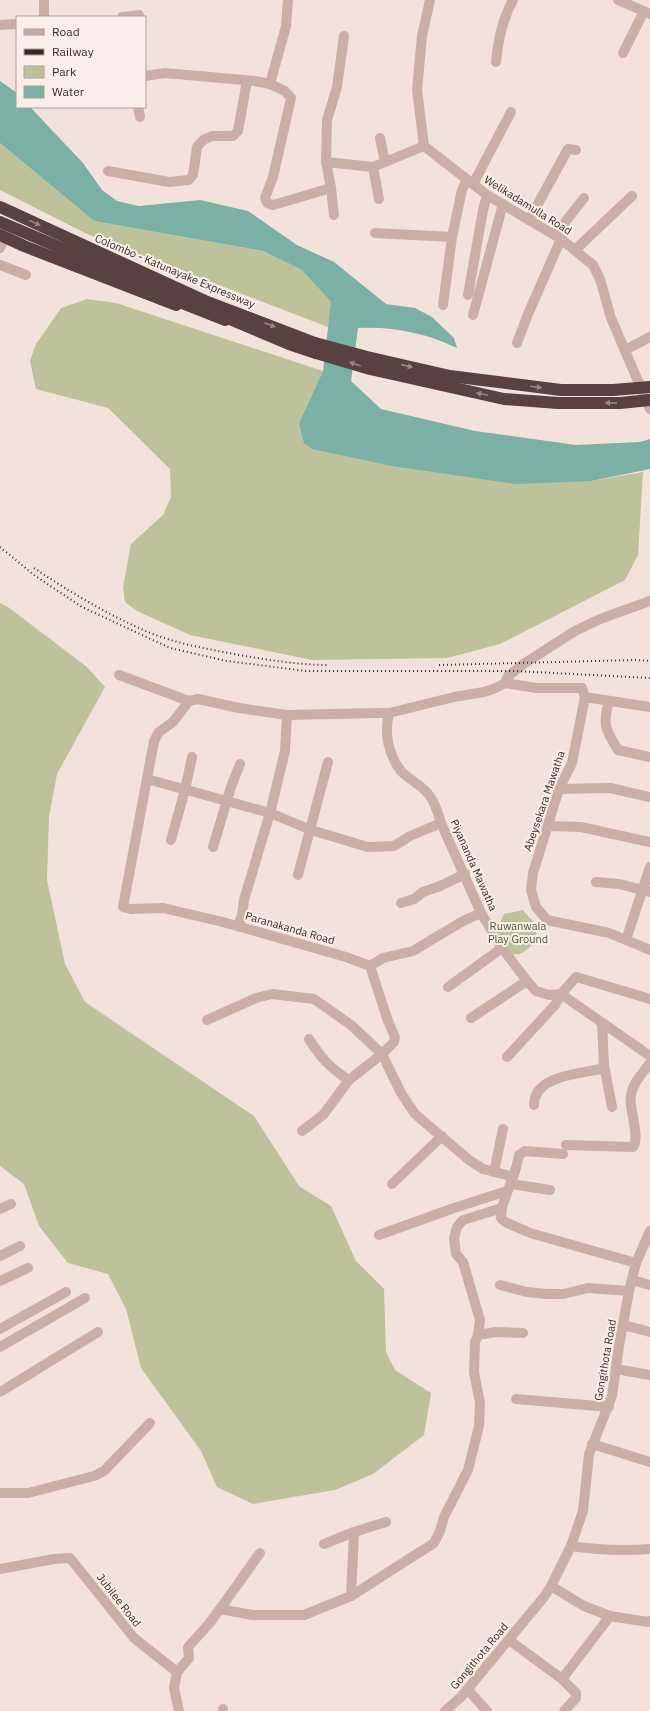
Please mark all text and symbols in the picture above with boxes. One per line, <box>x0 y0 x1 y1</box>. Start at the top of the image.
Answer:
legend <box>16 16 146 108</box>
text: Road <box>52 24 80 39</box>
text: Railway <box>52 44 94 59</box>
text: Park <box>52 64 77 79</box>
text: Water <box>52 84 85 99</box>
street label: Welikadamulla Road <box>482 172 574 238</box>
one-way arrow <box>30 220 41 226</box>
street label: Colombo - Katunayake Expressway <box>93 231 258 311</box>
one-way arrow <box>265 323 277 329</box>
one-way arrow <box>349 361 361 367</box>
one-way arrow <box>401 364 414 370</box>
one-way arrow <box>530 384 542 390</box>
one-way arrow <box>476 390 488 396</box>
one-way arrow <box>604 400 617 406</box>
street label: Abeysekara Mawatha <box>520 749 568 853</box>
street label: Piyananda Mawatha <box>448 817 501 913</box>
street label: Paranakanda Road <box>244 909 336 947</box>
park label: Ruwanwala Play Ground <box>488 919 548 946</box>
street label: Gongithota Road <box>591 1318 619 1402</box>
street label: Jubilee Road <box>94 1570 144 1630</box>
street label: Gongithota Road <box>447 1620 511 1692</box>

